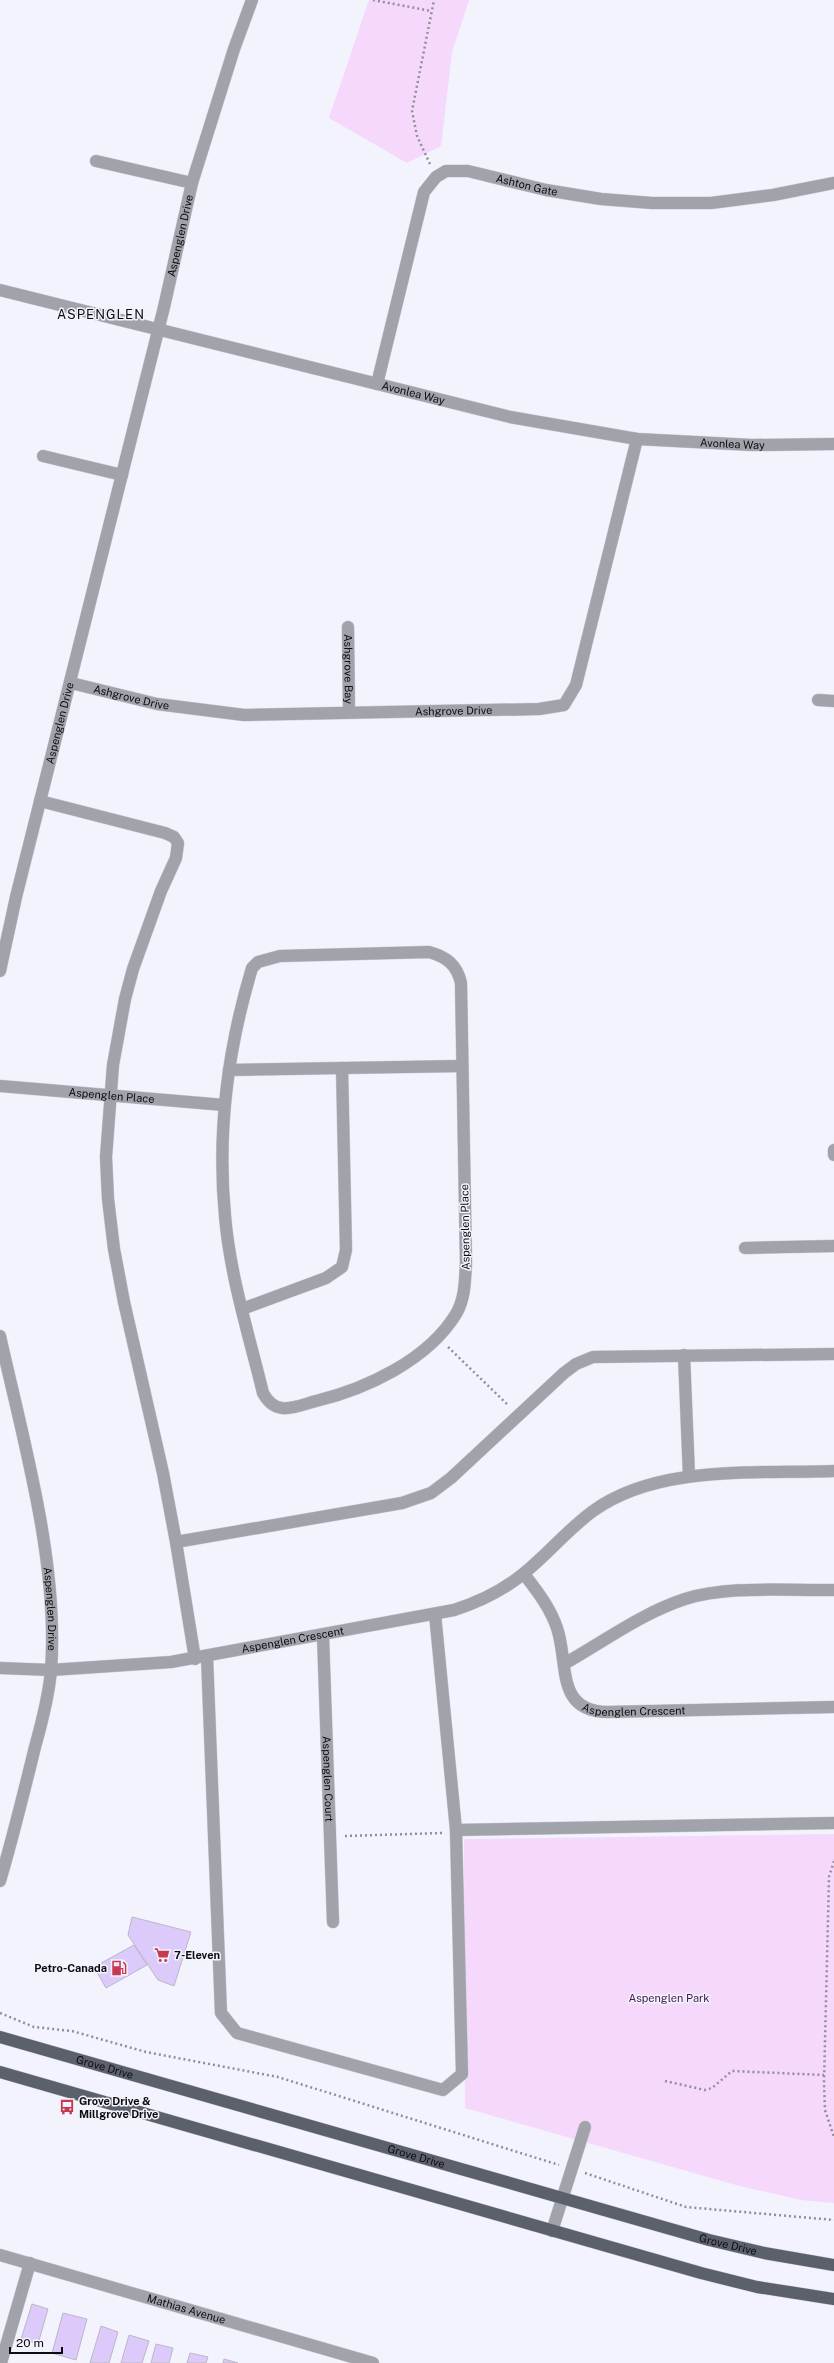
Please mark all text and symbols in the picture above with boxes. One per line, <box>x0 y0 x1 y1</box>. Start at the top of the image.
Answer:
street label: Ashton Gate <box>495 172 559 198</box>
street label: Aspenglen Drive <box>165 194 195 278</box>
district label: ASPENGLEN <box>57 307 145 322</box>
street label: Avonlea Way <box>381 379 446 407</box>
street label: Avonlea Way <box>700 436 765 451</box>
street label: Ashgrove Bay <box>342 634 355 704</box>
street label: Aspenglen Drive <box>44 681 76 765</box>
street label: Ashgrove Drive <box>92 683 170 711</box>
street label: Ashgrove Drive <box>415 704 493 718</box>
street label: Aspenglen Place <box>68 1086 155 1105</box>
street label: Aspenglen Place <box>458 1184 472 1270</box>
street label: Aspenglen Drive <box>42 1566 58 1651</box>
street label: Aspenglen Crescent <box>241 1624 345 1655</box>
street label: Aspenglen Crescent <box>580 1701 686 1718</box>
street label: Aspenglen Court <box>320 1736 336 1822</box>
supermarket icon: 7-Eleven <box>153 1946 171 1964</box>
place label: 7-Eleven <box>174 1949 220 1961</box>
fuel station icon: Petro-Canada <box>110 1959 128 1977</box>
place label: Petro-Canada <box>34 1962 107 1974</box>
park label: Aspenglen Park <box>629 1992 709 2004</box>
street label: Grove Drive <box>75 2053 135 2081</box>
place label: Grove Drive & Millgrove Drive <box>79 2095 158 2120</box>
bus stop icon: Grove Drive & Millgrove Drive <box>58 2098 76 2116</box>
street label: Grove Drive <box>386 2142 446 2170</box>
street label: Grove Drive <box>698 2231 758 2257</box>
street label: Mathias Avenue <box>146 2292 227 2326</box>
scale bar <box>10 2329 62 2355</box>
text: 20 m <box>16 2336 44 2350</box>

